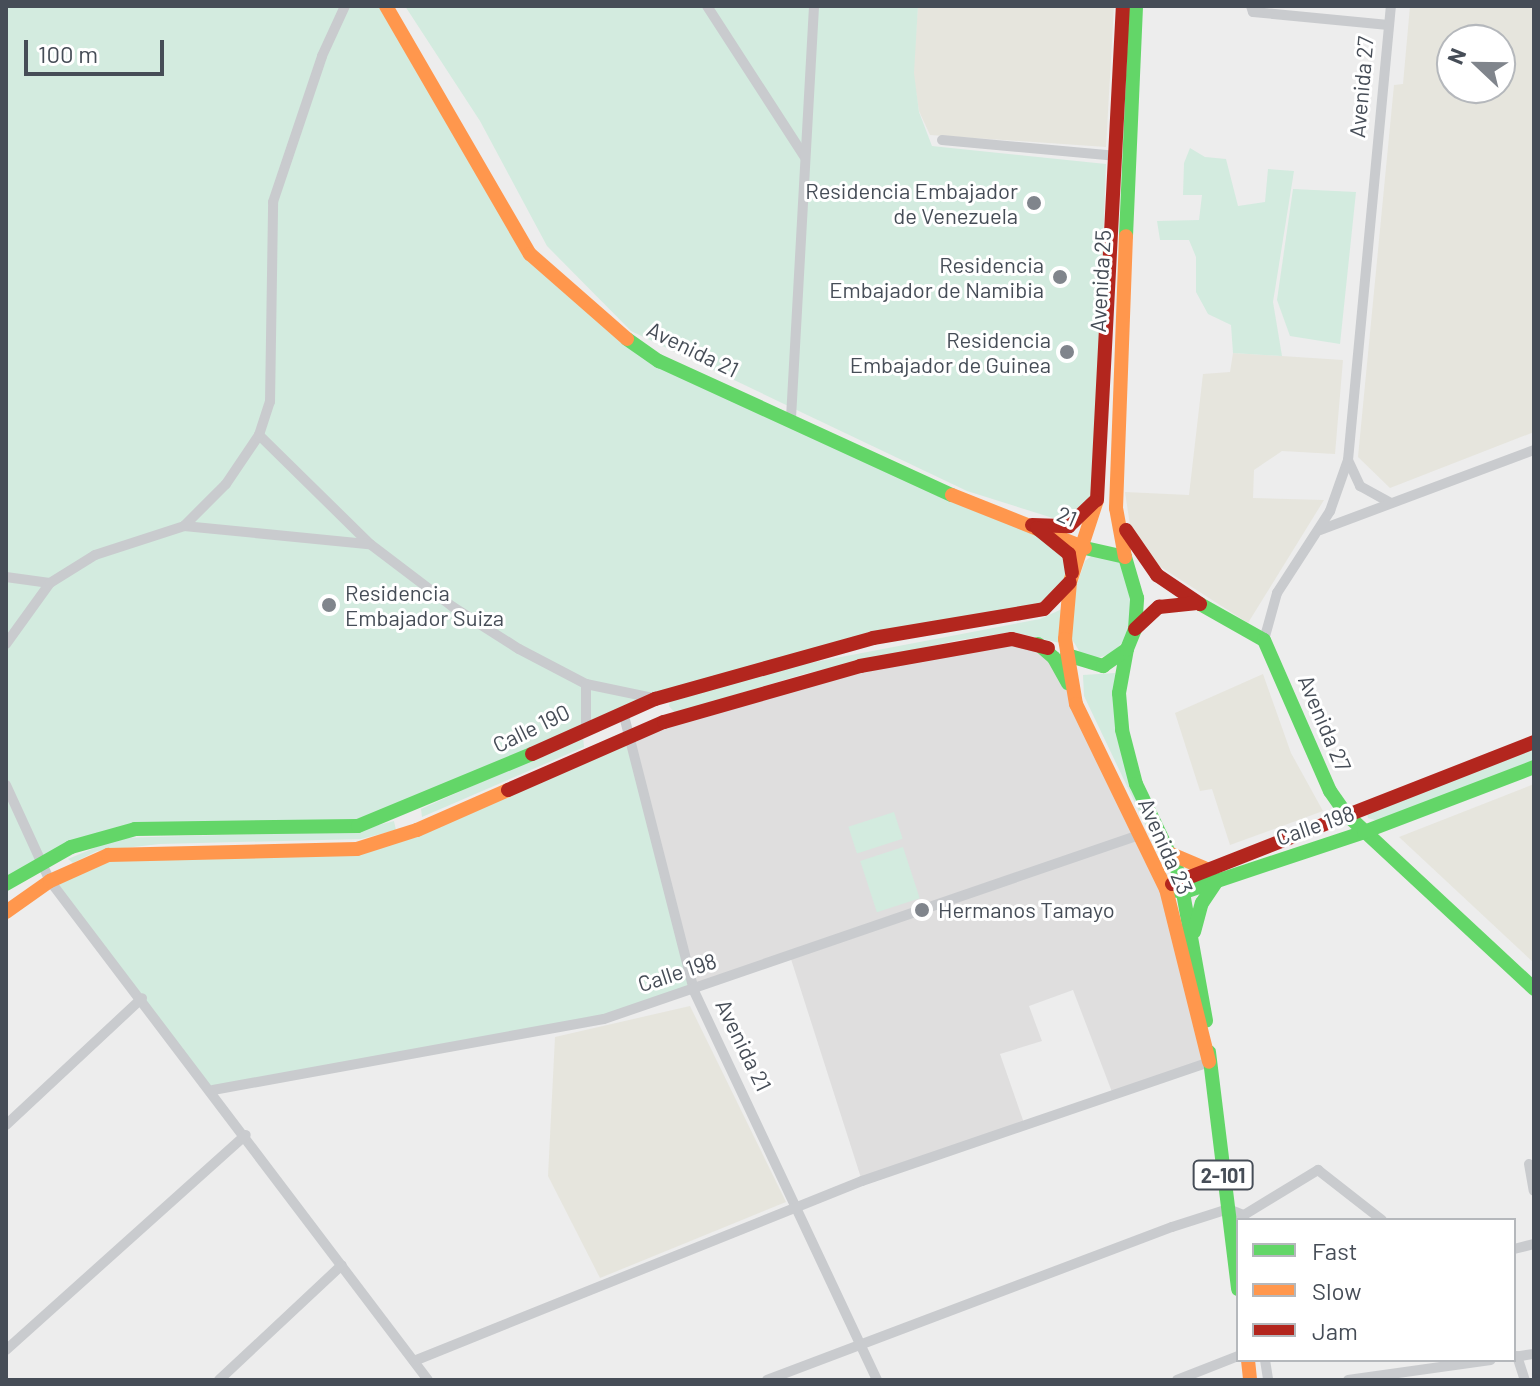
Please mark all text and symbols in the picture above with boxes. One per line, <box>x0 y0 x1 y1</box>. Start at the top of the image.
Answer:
scale bar <box>28 24 168 74</box>
north arrow <box>1436 24 1516 104</box>
street label: Avenida 27 <box>1343 35 1379 139</box>
text: 100 m <box>38 39 98 68</box>
text: N <box>1441 44 1470 67</box>
place label: Residencia Embajador de Venezuela <box>805 177 1018 228</box>
marker: Residencia Embajador de Venezuela <box>1025 194 1043 212</box>
street label: Avenida 25 <box>1084 229 1116 333</box>
place label: Residencia Embajador de Namibia <box>829 251 1044 302</box>
marker: Residencia Embajador de Namibia <box>1051 268 1069 286</box>
street label: Avenida 21 <box>643 315 743 383</box>
place label: Residencia Embajador de Guinea <box>850 326 1051 378</box>
marker: Residencia Embajador de Guinea <box>1058 343 1076 361</box>
street label: 21 <box>1053 500 1081 532</box>
place label: Residencia Embajador Suiza <box>345 579 504 630</box>
marker: Residencia Embajador Suiza <box>320 596 338 614</box>
street label: Avenida 27 <box>1293 671 1357 775</box>
street label: Calle 190 <box>488 698 574 758</box>
street label: Avenida 23 <box>1133 794 1199 898</box>
street label: Calle 198 <box>1272 799 1358 851</box>
place label: Hermanos Tamayo <box>938 897 1115 923</box>
marker: Hermanos Tamayo <box>913 901 931 919</box>
street label: Calle 198 <box>634 947 720 997</box>
street label: Avenida 21 <box>710 995 778 1095</box>
road number: 2-101 <box>1191 1159 1255 1191</box>
legend <box>1236 1218 1516 1362</box>
text: Fast <box>1312 1236 1357 1265</box>
text: Slow <box>1312 1276 1361 1305</box>
text: Jam <box>1312 1316 1358 1345</box>

